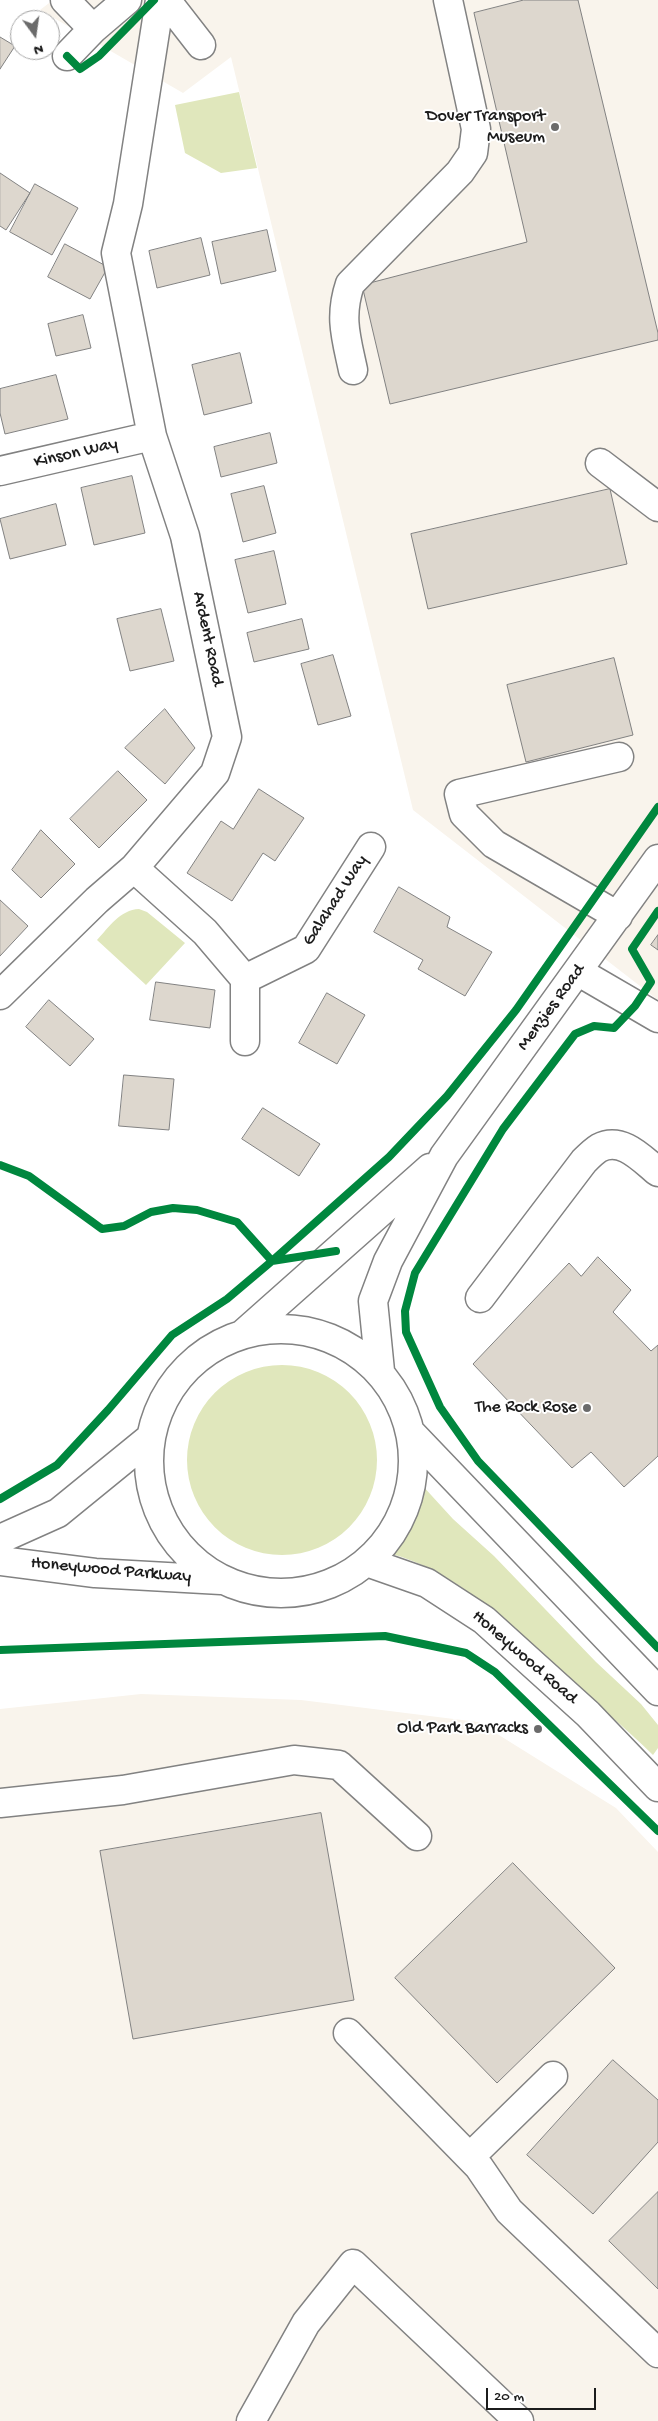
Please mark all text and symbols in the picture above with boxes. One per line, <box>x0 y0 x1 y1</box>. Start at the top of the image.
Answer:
north arrow <box>10 10 60 60</box>
text: N <box>32 40 45 58</box>
place label: Dover Transport Museum <box>426 106 545 148</box>
marker: Dover Transport Museum <box>549 121 561 133</box>
street label: Kinson Way <box>32 434 120 474</box>
street label: Ardent Road <box>186 590 228 688</box>
street label: Galahad Way <box>299 852 373 950</box>
street label: Menzies Road <box>513 961 591 1055</box>
place label: The Rock Rose <box>475 1397 577 1419</box>
marker: The Rock Rose <box>581 1402 593 1414</box>
street label: Honeywood Parkway <box>30 1553 192 1589</box>
street label: Honeywood Road <box>467 1606 581 1710</box>
place label: Old Park Barracks <box>397 1718 528 1740</box>
marker: Old Park Barracks <box>532 1723 544 1735</box>
scale bar <box>488 2378 598 2410</box>
text: 20 m <box>494 2388 524 2406</box>

